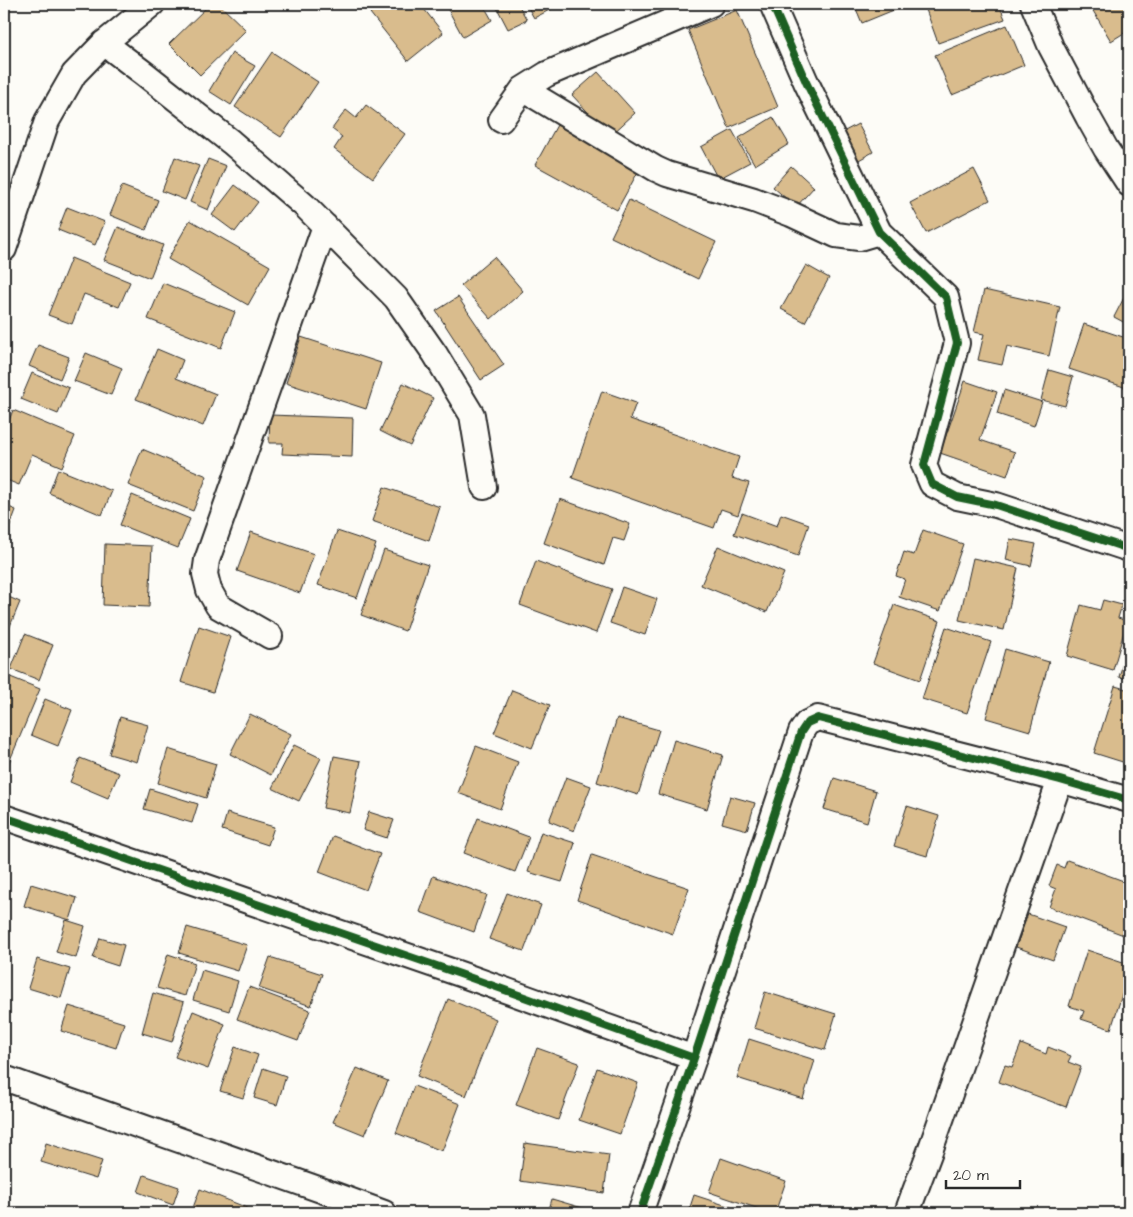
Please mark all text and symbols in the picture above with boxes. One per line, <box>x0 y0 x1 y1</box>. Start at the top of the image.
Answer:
scale bar <box>946 1157 1019 1189</box>
text: 20 m <box>953 1165 989 1186</box>

